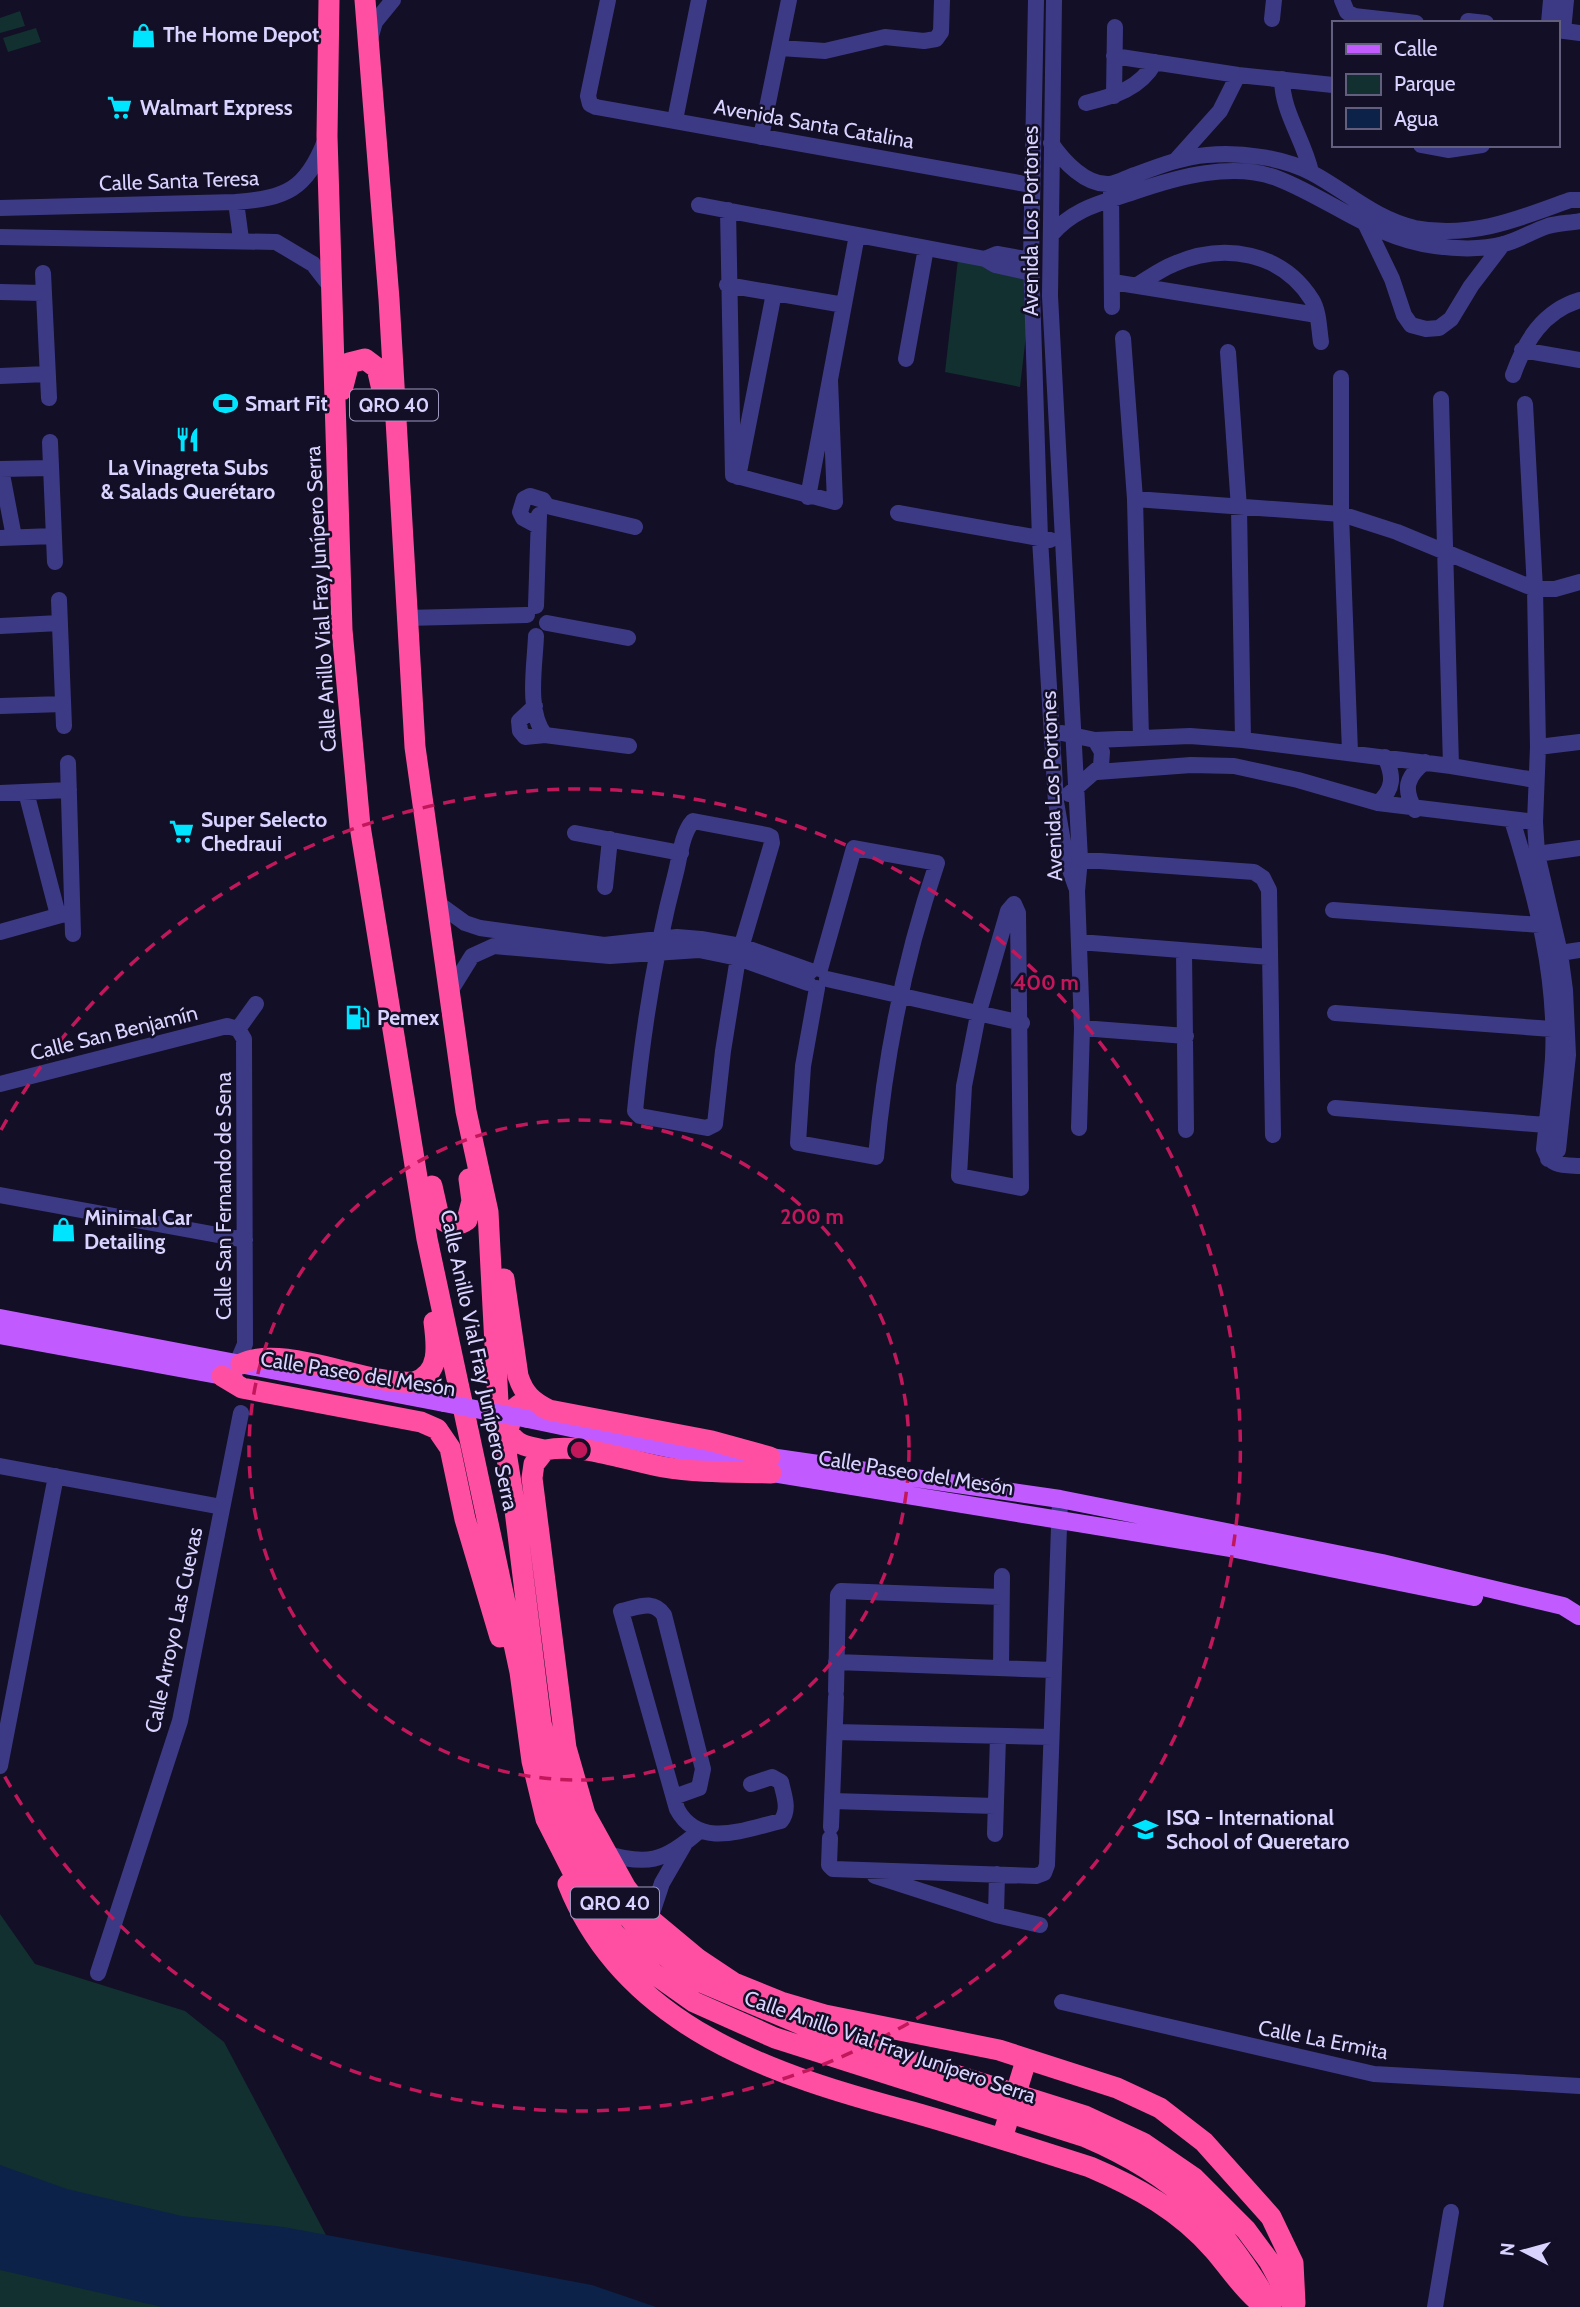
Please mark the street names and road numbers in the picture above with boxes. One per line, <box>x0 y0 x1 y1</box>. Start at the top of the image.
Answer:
street label: Avenida Santa Catalina <box>712 94 916 153</box>
street label: Avenida Los Portones <box>1018 125 1043 316</box>
street label: Calle Santa Teresa <box>98 165 260 196</box>
road number: QRO 40 <box>350 390 438 420</box>
street label: Calle Anillo Vial Fray Junípero Serra <box>300 445 341 753</box>
street label: Avenida Los Portones <box>1036 690 1067 882</box>
street label: Calle San Benjamín <box>28 1000 200 1066</box>
street label: Calle San Fernando de Sena <box>211 1072 236 1320</box>
street label: Calle Anillo Vial Fray Junípero Serra <box>435 1207 524 1512</box>
street label: Calle Paseo del Mesón <box>259 1346 458 1401</box>
street label: Calle Paseo del Mesón <box>817 1445 1016 1500</box>
street label: Calle Arroyo Las Cuevas <box>140 1525 208 1735</box>
road number: QRO 40 <box>571 1887 659 1918</box>
street label: Calle Anillo Vial Fray Junípero Serra <box>741 1985 1039 2108</box>
street label: Calle La Ermita <box>1256 2015 1390 2064</box>

